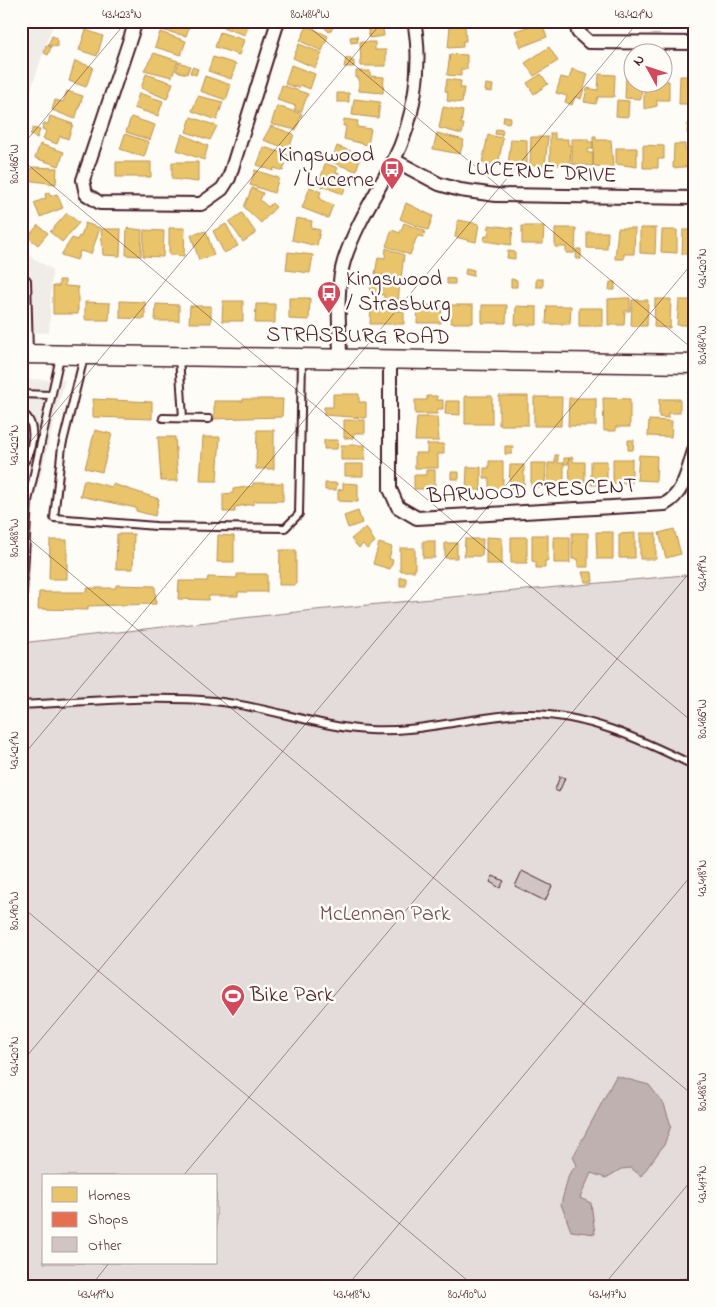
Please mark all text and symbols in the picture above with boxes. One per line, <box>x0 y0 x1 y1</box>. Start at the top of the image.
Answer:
text: 43.423°N <box>102 6 142 24</box>
text: 80.484°W <box>290 6 330 24</box>
text: 43.421°N <box>615 6 653 24</box>
north arrow <box>624 42 674 92</box>
text: N <box>628 50 650 71</box>
place label: Kingswood / Lucerne <box>278 140 374 197</box>
text: 80.486°W <box>6 144 24 184</box>
street label: LUCERNE DRIVE <box>467 153 617 193</box>
bus stop icon: Kingswood / Lucerne <box>379 156 405 190</box>
text: 43.420°N <box>694 248 712 288</box>
place label: Kingswood / Strasburg <box>346 264 451 322</box>
bus stop icon: Kingswood / Strasburg <box>316 280 342 314</box>
street label: STRASBURG ROAD <box>266 319 450 355</box>
text: 80.484°W <box>694 325 712 365</box>
text: 43.422°N <box>6 425 24 465</box>
street label: BARWOOD CRESCENT <box>425 471 638 514</box>
text: 80.488°W <box>6 519 24 557</box>
text: 43.419°N <box>694 555 712 591</box>
text: 80.486°W <box>694 699 712 739</box>
text: 43.421°N <box>6 731 24 769</box>
text: 43.418°N <box>694 860 712 896</box>
text: 80.490°W <box>6 892 24 930</box>
park label: McLennan Park <box>320 899 451 931</box>
place label: Bike Park <box>249 980 334 1012</box>
sports icon: Bike Park <box>220 983 246 1017</box>
text: 43.420°N <box>6 1036 24 1076</box>
text: 80.488°W <box>694 1073 712 1111</box>
text: 43.417°N <box>694 1165 712 1203</box>
legend <box>42 1174 218 1264</box>
text: Homes <box>88 1185 131 1207</box>
text: Shops <box>88 1209 128 1231</box>
text: Other <box>88 1235 122 1257</box>
text: 43.419°N <box>78 1286 114 1304</box>
text: 43.418°N <box>334 1286 370 1304</box>
text: 80.490°W <box>448 1286 486 1304</box>
text: 43.417°N <box>589 1286 627 1304</box>

